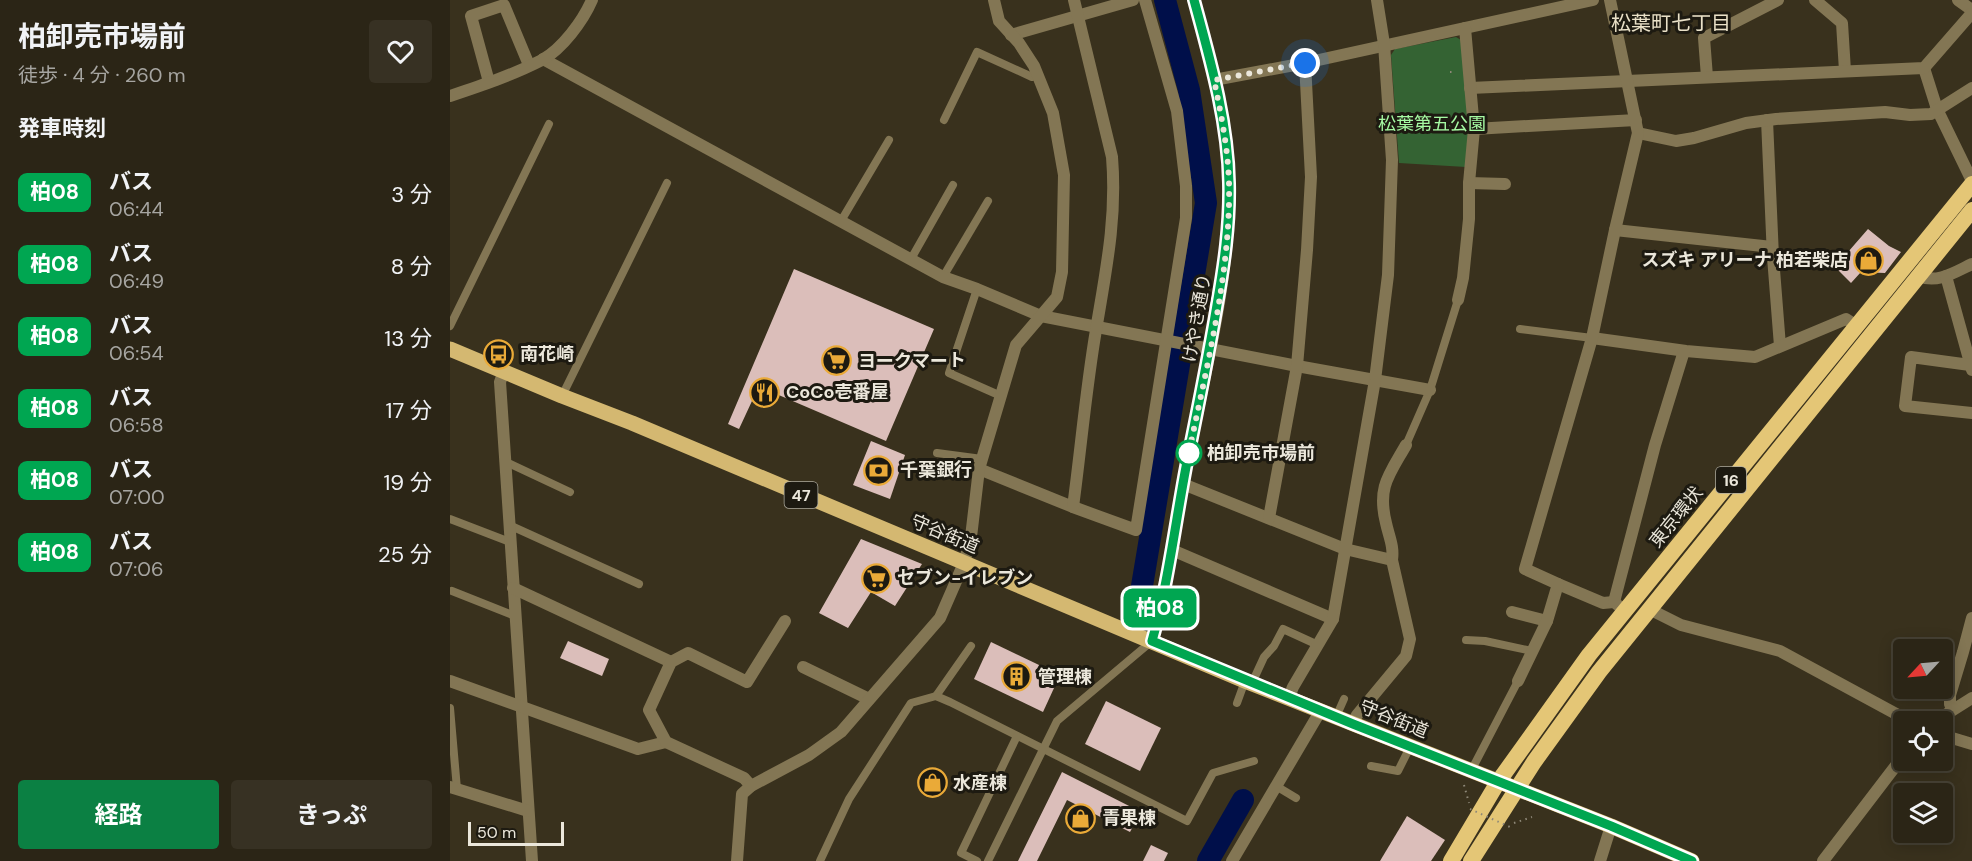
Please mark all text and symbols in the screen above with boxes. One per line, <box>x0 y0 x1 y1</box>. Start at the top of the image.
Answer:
district label: 松葉町七丁目 <box>1611 10 1731 36</box>
text: 柏卸売市場前 <box>18 18 186 55</box>
button: heart <box>369 20 432 83</box>
your location <box>1290 48 1320 78</box>
text: 徒歩 · 4 分 · 260 m <box>18 62 186 88</box>
park label: 松葉第五公園 <box>1378 112 1486 136</box>
text: 発車時刻 <box>18 114 106 143</box>
text: バス <box>109 167 153 196</box>
text: 柏08 <box>30 178 79 206</box>
text: 3 分 <box>391 180 432 209</box>
text: 06:44 <box>109 196 164 222</box>
text: バス <box>109 239 153 268</box>
shop icon: スズキ アリーナ 柏若柴店 <box>1853 244 1885 276</box>
place label: スズキ アリーナ 柏若柴店 <box>1642 248 1848 272</box>
text: 柏08 <box>30 250 79 278</box>
text: 8 分 <box>391 252 432 281</box>
text: 06:49 <box>109 268 164 294</box>
street label: けやき通り <box>1177 272 1217 364</box>
text: バス <box>109 311 153 340</box>
text: 柏08 <box>30 322 79 350</box>
text: 13 分 <box>384 324 432 353</box>
bus stop icon: 南花崎 <box>483 338 515 370</box>
text: 06:54 <box>109 340 164 366</box>
place label: 南花崎 <box>520 342 574 366</box>
supermarket icon: ヨークマート <box>821 345 853 377</box>
place label: ヨークマート <box>858 349 966 373</box>
restaurant icon: CoCo壱番屋 <box>749 376 781 408</box>
place label: CoCo壱番屋 <box>786 380 889 404</box>
text: バス <box>109 383 153 412</box>
text: 柏08 <box>30 394 79 422</box>
text: 17 分 <box>386 396 432 425</box>
text: 06:58 <box>109 412 164 438</box>
marker: 柏卸売市場前 <box>1176 440 1202 466</box>
place label: 柏卸売市場前 <box>1207 441 1315 465</box>
bank icon: 千葉銀行 <box>863 454 895 486</box>
text: バス <box>109 455 153 484</box>
place label: 千葉銀行 <box>900 458 972 482</box>
text: 柏08 <box>30 466 79 494</box>
road number: 16 <box>1716 467 1746 493</box>
text: 19 分 <box>383 468 432 497</box>
street label: 東京環状 <box>1644 481 1708 553</box>
road number: 47 <box>784 482 818 508</box>
text: 07:00 <box>109 484 165 510</box>
street label: 守谷街道 <box>907 509 983 559</box>
text: バス <box>109 527 153 556</box>
text: 柏08 <box>30 538 79 566</box>
text: 25 分 <box>378 540 432 569</box>
text: 07:06 <box>109 556 163 582</box>
supermarket icon: セブン-イレブン <box>860 562 892 594</box>
place label: セブン-イレブン <box>897 566 1033 590</box>
line badge: 柏08 <box>1126 588 1194 628</box>
text: 柏08 <box>1135 594 1185 622</box>
north arrow <box>1893 639 1953 699</box>
map controls <box>1893 639 1953 843</box>
building icon: 管理棟 <box>1001 661 1033 693</box>
place label: 管理棟 <box>1038 665 1092 689</box>
street label: 守谷街道 <box>1356 694 1432 744</box>
button: locate <box>1893 711 1953 771</box>
shop icon: 水産棟 <box>916 767 948 799</box>
place label: 水産棟 <box>953 771 1007 795</box>
button: 経路 <box>18 780 219 849</box>
button: きっぷ <box>231 780 432 849</box>
button: layers <box>1893 783 1953 843</box>
shop icon: 青果棟 <box>1065 802 1097 834</box>
place label: 青果棟 <box>1102 806 1156 830</box>
scale bar <box>468 819 564 846</box>
text: 50 m <box>477 822 516 843</box>

